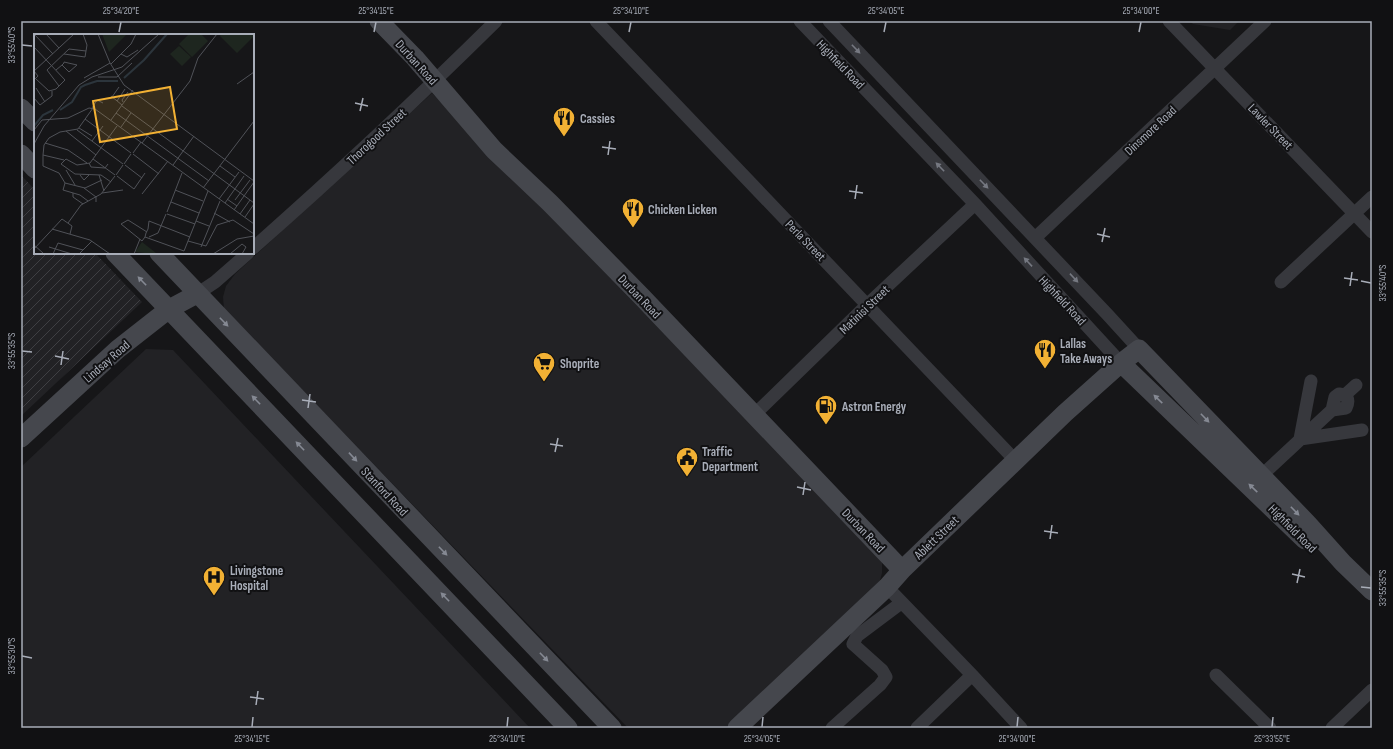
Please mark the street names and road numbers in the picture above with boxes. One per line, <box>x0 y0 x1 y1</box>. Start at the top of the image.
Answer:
street label: Durban Road <box>392 37 441 89</box>
street label: Highfield Road <box>813 37 868 93</box>
street label: Lawler Street <box>1244 100 1296 153</box>
street label: Dinsmore Road <box>1121 103 1180 159</box>
street label: Thorogood Street <box>343 105 410 168</box>
street label: Perla Street <box>782 217 829 265</box>
street label: Durban Road <box>614 271 664 322</box>
street label: Highfield Road <box>1035 272 1089 329</box>
street label: Matinisi Street <box>836 282 893 338</box>
street label: Lindsay Road <box>80 337 133 386</box>
street label: Stanford Road <box>357 464 411 520</box>
street label: Highfield Road <box>1265 501 1320 556</box>
street label: Durban Road <box>838 505 888 556</box>
street label: Ablett Street <box>910 512 962 564</box>

